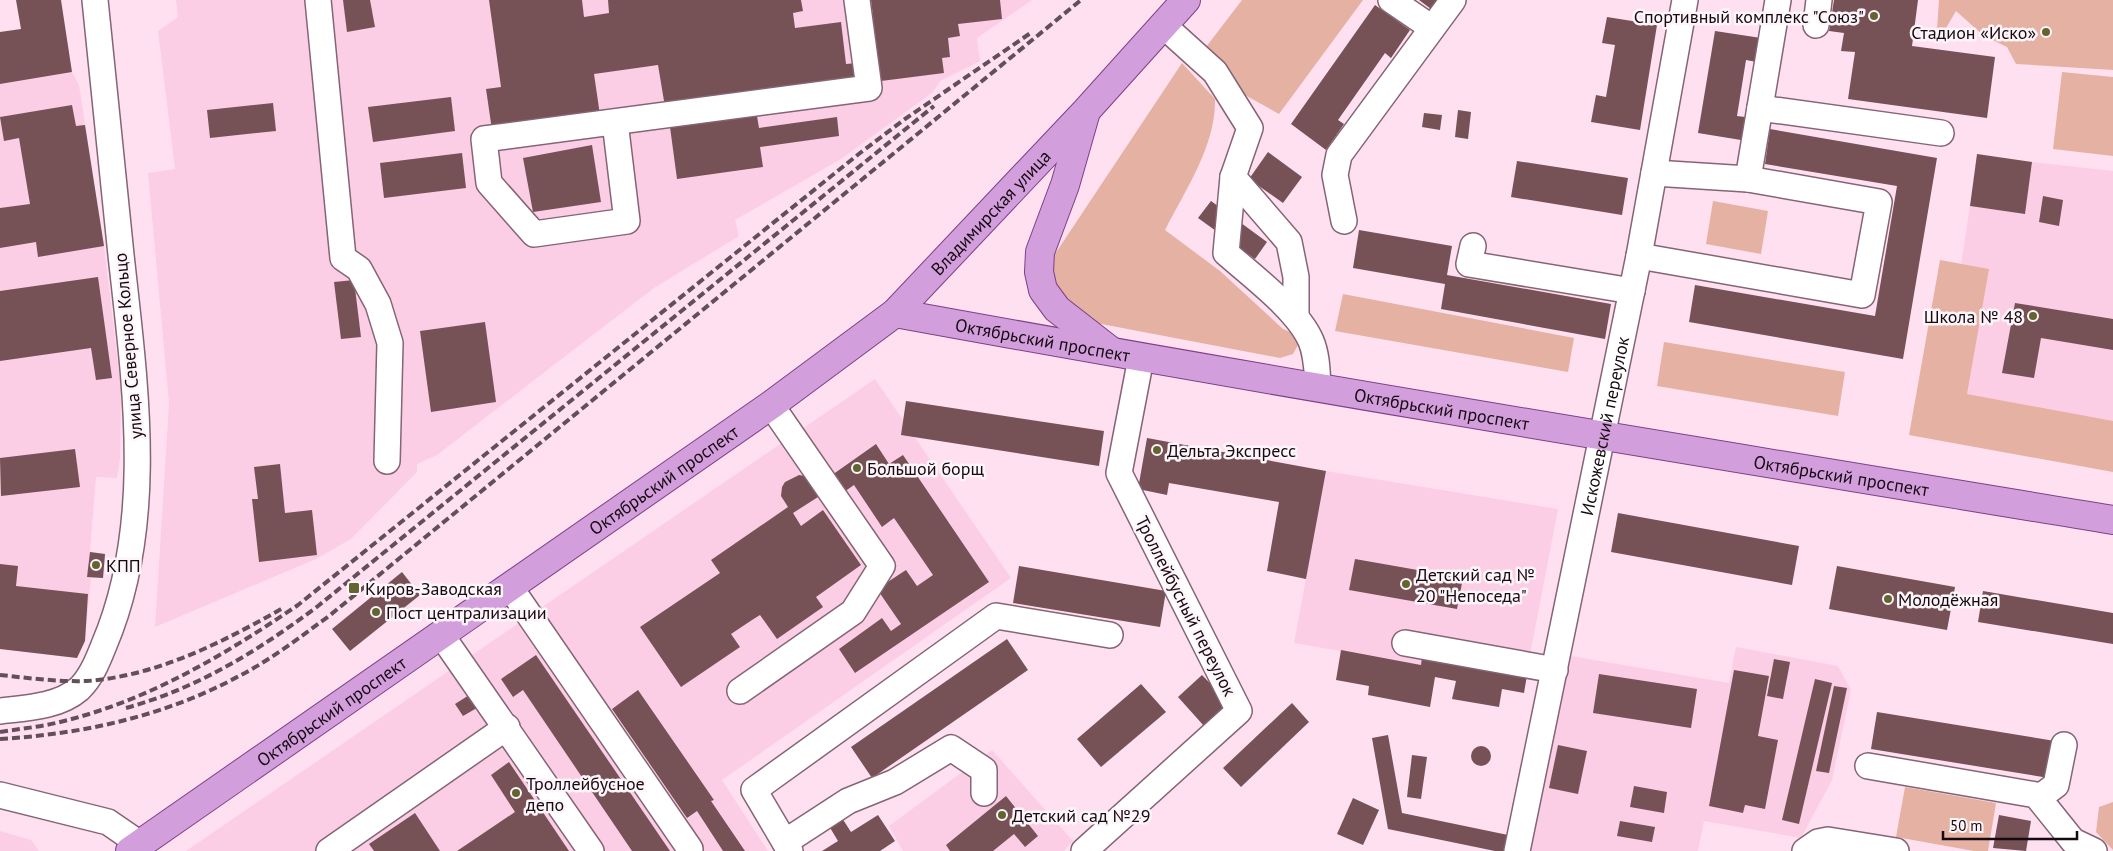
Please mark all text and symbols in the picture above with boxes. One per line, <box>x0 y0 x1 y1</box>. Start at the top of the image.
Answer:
place label: Спортивный комплекс "Союз" <box>1634 5 1864 28</box>
marker: Спортивный комплекс "Союз" <box>1868 10 1880 22</box>
place label: Стадион «Иско» <box>1911 21 2036 44</box>
marker: Стадион «Иско» <box>2040 26 2052 38</box>
street label: Владимирская улица <box>926 145 1055 280</box>
street label: улица Северное Кольцо <box>108 252 148 440</box>
place label: Школа № 48 <box>1924 305 2023 328</box>
marker: Школа № 48 <box>2027 310 2039 322</box>
street label: Октябрьский проспект <box>953 313 1133 367</box>
street label: Искожевский переулок <box>1575 334 1634 517</box>
street label: Октябрьский проспект <box>1352 383 1532 435</box>
street label: Октябрьский проспект <box>584 419 744 540</box>
place label: Дельта Экспресс <box>1167 439 1296 462</box>
marker: Дельта Экспресс <box>1151 444 1163 456</box>
street label: Октябрьский проспект <box>1752 449 1931 501</box>
place label: Большой борщ <box>867 457 984 480</box>
marker: Большой борщ <box>851 462 863 474</box>
street label: Троллейбусный переулок <box>1131 512 1242 700</box>
place label: КПП <box>106 554 141 577</box>
marker: КПП <box>90 559 102 571</box>
place label: Детский сад № 20 "Непоседа" <box>1416 563 1535 607</box>
place label: Киров-Заводская <box>365 577 502 600</box>
marker: Детский сад № 20 "Непоседа" <box>1400 578 1412 590</box>
marker: Киров-Заводская <box>347 581 361 595</box>
place label: Молодёжная <box>1898 588 1998 611</box>
marker: Молодёжная <box>1882 593 1894 605</box>
place label: Пост централизации <box>386 601 547 624</box>
marker: Пост централизации <box>370 606 382 618</box>
street label: Октябрьский проспект <box>252 651 411 771</box>
place label: Троллейбусное депо <box>526 772 645 816</box>
marker: Троллейбусное депо <box>510 787 522 799</box>
place label: Детский сад №29 <box>1012 804 1150 827</box>
scale bar <box>1943 808 2077 840</box>
marker: Детский сад №29 <box>996 809 1008 821</box>
text: 50 m <box>1950 816 1983 835</box>

